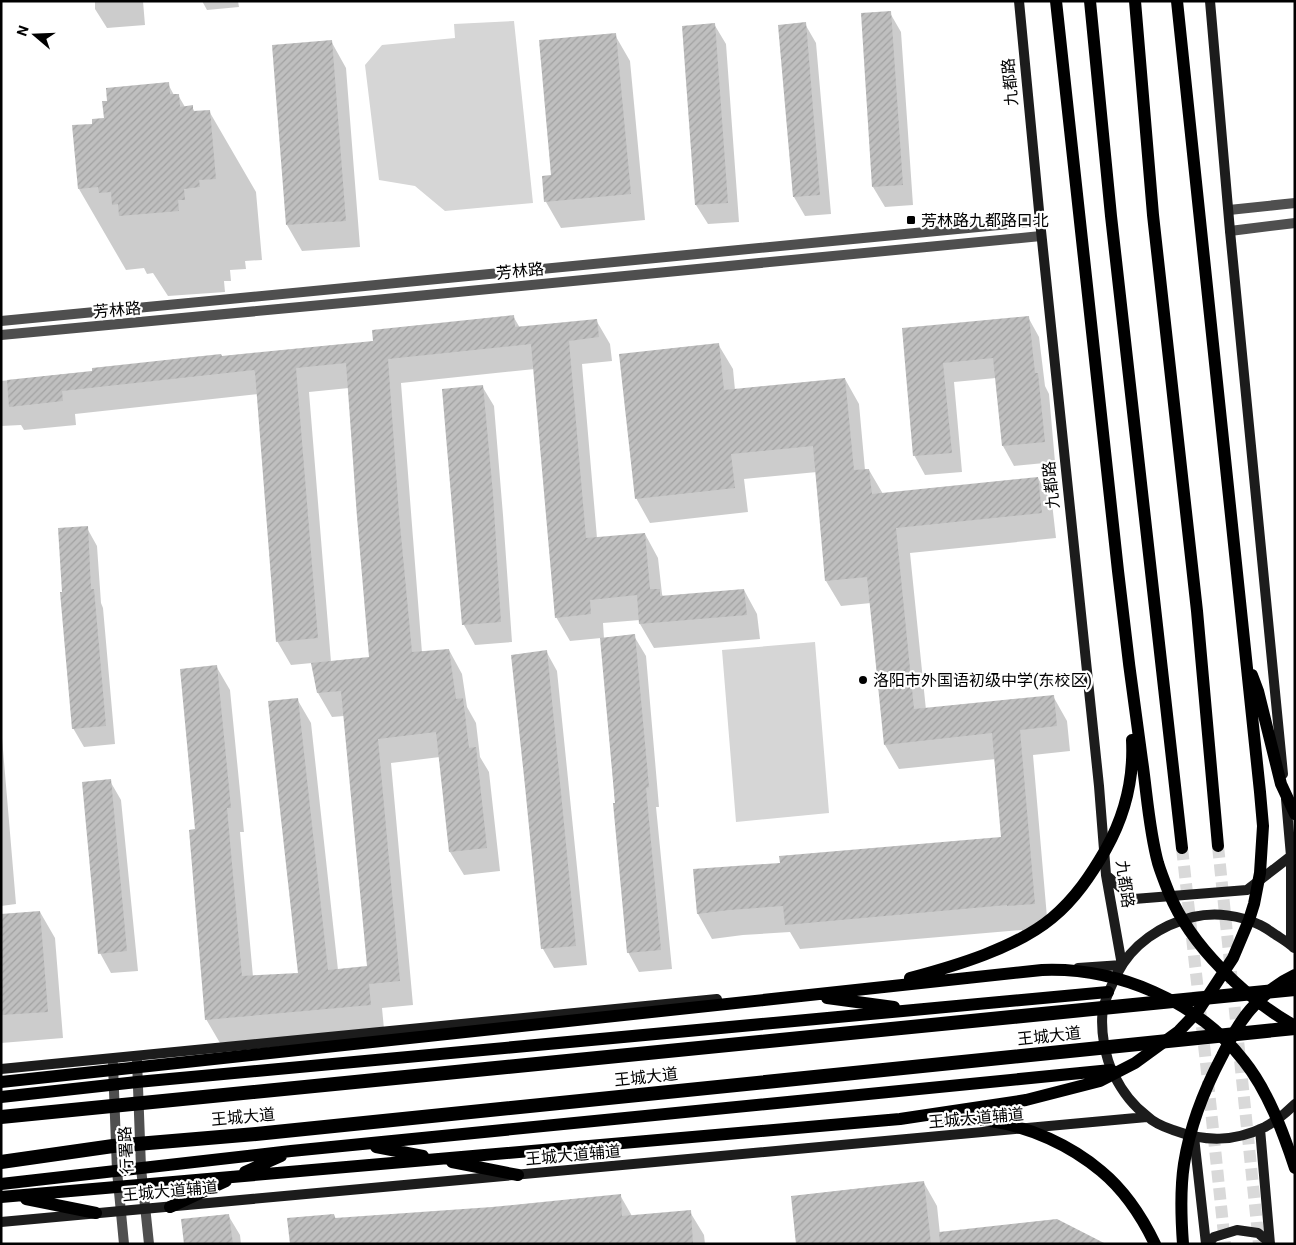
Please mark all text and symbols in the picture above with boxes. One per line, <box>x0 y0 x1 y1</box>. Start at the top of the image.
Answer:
north arrow <box>10 10 60 60</box>
text: N <box>14 23 32 38</box>
street label: 九都路 <box>998 57 1022 107</box>
place label: 芳林路九都路口北 <box>921 211 1049 230</box>
marker: 芳林路九都路口北 <box>905 214 917 226</box>
street label: 芳林路 <box>495 259 545 283</box>
street label: 芳林路 <box>92 298 142 322</box>
street label: 九都路 <box>1039 460 1063 510</box>
place label: 洛阳市外国语初级中学(东校区) <box>873 671 1092 690</box>
marker: 洛阳市外国语初级中学(东校区) <box>857 674 869 686</box>
street label: 九都路 <box>1112 859 1138 909</box>
street label: 王城大道 <box>1016 1023 1082 1049</box>
street label: 王城大道 <box>613 1064 679 1090</box>
street label: 王城大道辅道 <box>927 1104 1025 1132</box>
street label: 王城大道 <box>210 1105 276 1129</box>
street label: 行署路 <box>115 1126 137 1174</box>
street label: 王城大道辅道 <box>524 1141 622 1169</box>
street label: 王城大道辅道 <box>121 1177 219 1205</box>

